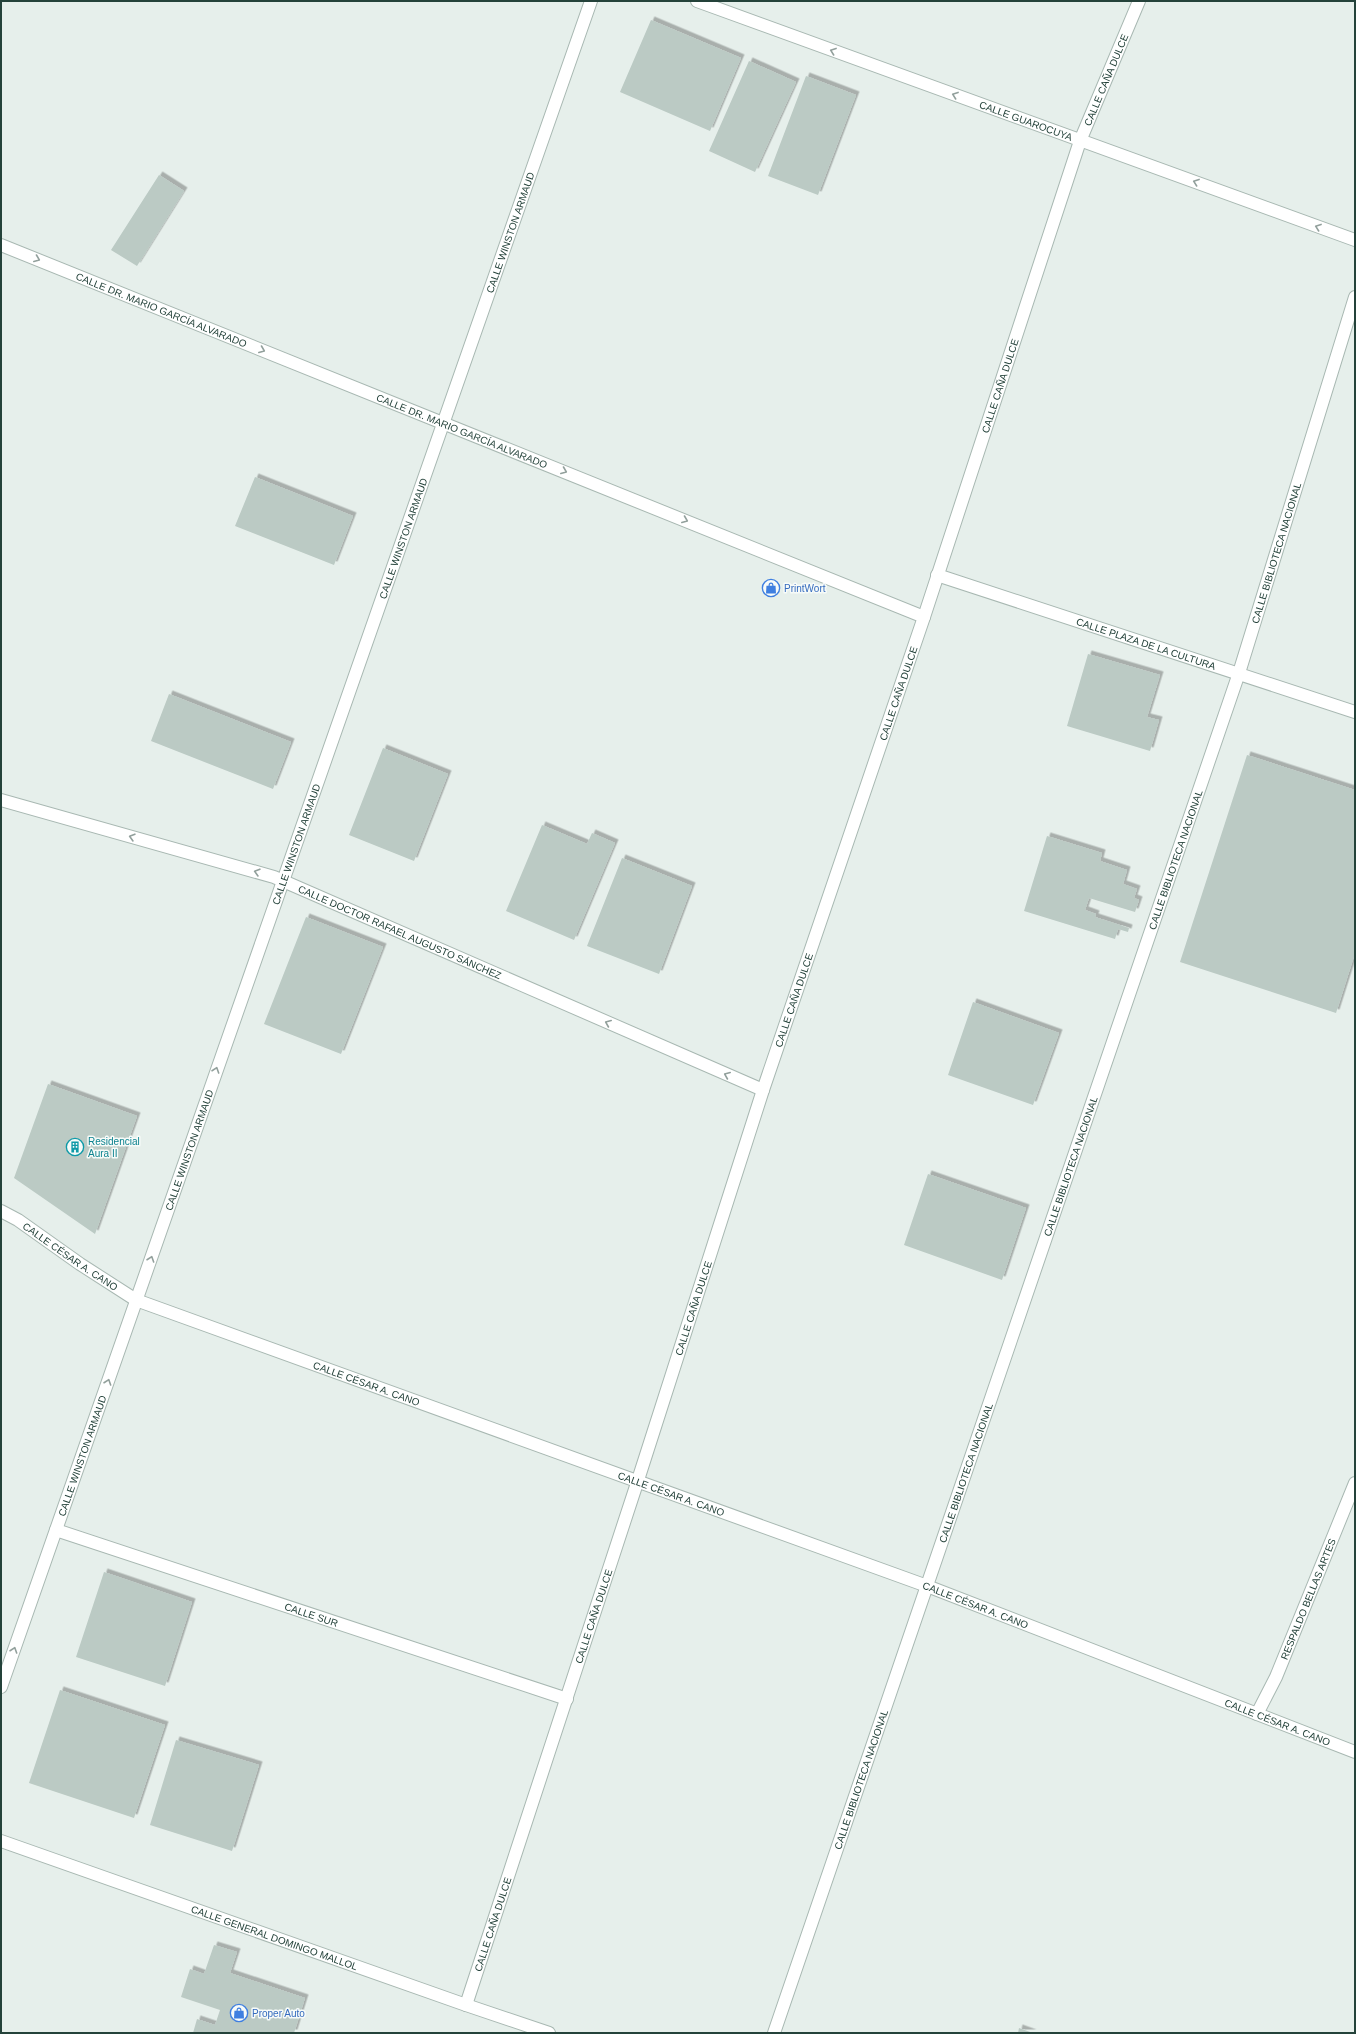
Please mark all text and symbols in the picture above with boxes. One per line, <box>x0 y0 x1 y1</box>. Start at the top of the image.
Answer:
street label: CALLE CAÑA DULCE <box>1082 32 1130 127</box>
one-way arrow <box>830 47 837 55</box>
one-way arrow <box>952 92 959 100</box>
street label: CALLE GUAROCUYA <box>978 99 1074 143</box>
street label: CALLE WINSTON ARMAUD <box>484 171 536 294</box>
one-way arrow <box>1193 179 1200 187</box>
one-way arrow <box>1315 223 1322 231</box>
one-way arrow <box>34 255 41 263</box>
street label: CALLE DR. MARIO GARCÍA ALVARADO <box>74 270 249 349</box>
street label: CALLE CAÑA DULCE <box>979 337 1020 434</box>
one-way arrow <box>258 345 265 353</box>
street label: CALLE DR. MARIO GARCÍA ALVARADO <box>375 391 549 470</box>
one-way arrow <box>561 467 568 475</box>
street label: CALLE WINSTON ARMAUD <box>377 476 429 600</box>
street label: CALLE BIBLIOTECA NACIONAL <box>1249 481 1303 625</box>
one-way arrow <box>681 516 688 524</box>
shop icon: PrintWort <box>761 578 781 598</box>
place label: PrintWort <box>784 583 826 594</box>
street label: CALLE PLAZA DE LA CULTURA <box>1075 616 1218 672</box>
street label: CALLE CAÑA DULCE <box>877 645 919 742</box>
street label: CALLE WINSTON ARMAUD <box>270 782 322 906</box>
street label: CALLE BIBLIOTECA NACIONAL <box>1146 788 1204 931</box>
one-way arrow <box>129 833 136 842</box>
one-way arrow <box>254 869 261 877</box>
street label: CALLE DOCTOR RAFAEL AUGUSTO SÁNCHEZ <box>297 883 503 981</box>
street label: CALLE CAÑA DULCE <box>773 951 815 1048</box>
one-way arrow <box>605 1020 613 1028</box>
one-way arrow <box>212 1067 220 1074</box>
one-way arrow <box>724 1072 732 1080</box>
street label: CALLE WINSTON ARMAUD <box>163 1088 215 1212</box>
street label: CALLE BIBLIOTECA NACIONAL <box>1041 1095 1099 1238</box>
place label: Residencial Aura II <box>88 1136 140 1159</box>
building icon: Residencial Aura II <box>65 1137 85 1157</box>
street label: CALLE CÉSAR A. CANO <box>21 1220 120 1292</box>
one-way arrow <box>146 1256 154 1263</box>
street label: CALLE CAÑA DULCE <box>673 1259 713 1357</box>
street label: CALLE CÉSAR A. CANO <box>312 1359 421 1408</box>
one-way arrow <box>103 1378 111 1385</box>
street label: CALLE WINSTON ARMAUD <box>56 1394 108 1518</box>
street label: CALLE BIBLIOTECA NACIONAL <box>937 1401 995 1544</box>
street label: CALLE CÉSAR A. CANO <box>617 1469 726 1518</box>
street label: RESPALDO BELLAS ARTES <box>1278 1536 1338 1661</box>
street label: CALLE CAÑA DULCE <box>573 1568 614 1665</box>
street label: CALLE CÉSAR A. CANO <box>921 1579 1030 1630</box>
street label: CALLE SUR <box>283 1601 340 1628</box>
one-way arrow <box>9 1647 18 1654</box>
street label: CALLE CÉSAR A. CANO <box>1223 1697 1332 1748</box>
street label: CALLE BIBLIOTECA NACIONAL <box>832 1708 890 1851</box>
street label: CALLE CAÑA DULCE <box>472 1875 513 1973</box>
street label: CALLE GENERAL DOMINGO MALLOL <box>190 1903 360 1972</box>
shop icon: Proper Auto <box>229 2003 249 2023</box>
place label: Proper Auto <box>252 2008 305 2019</box>

